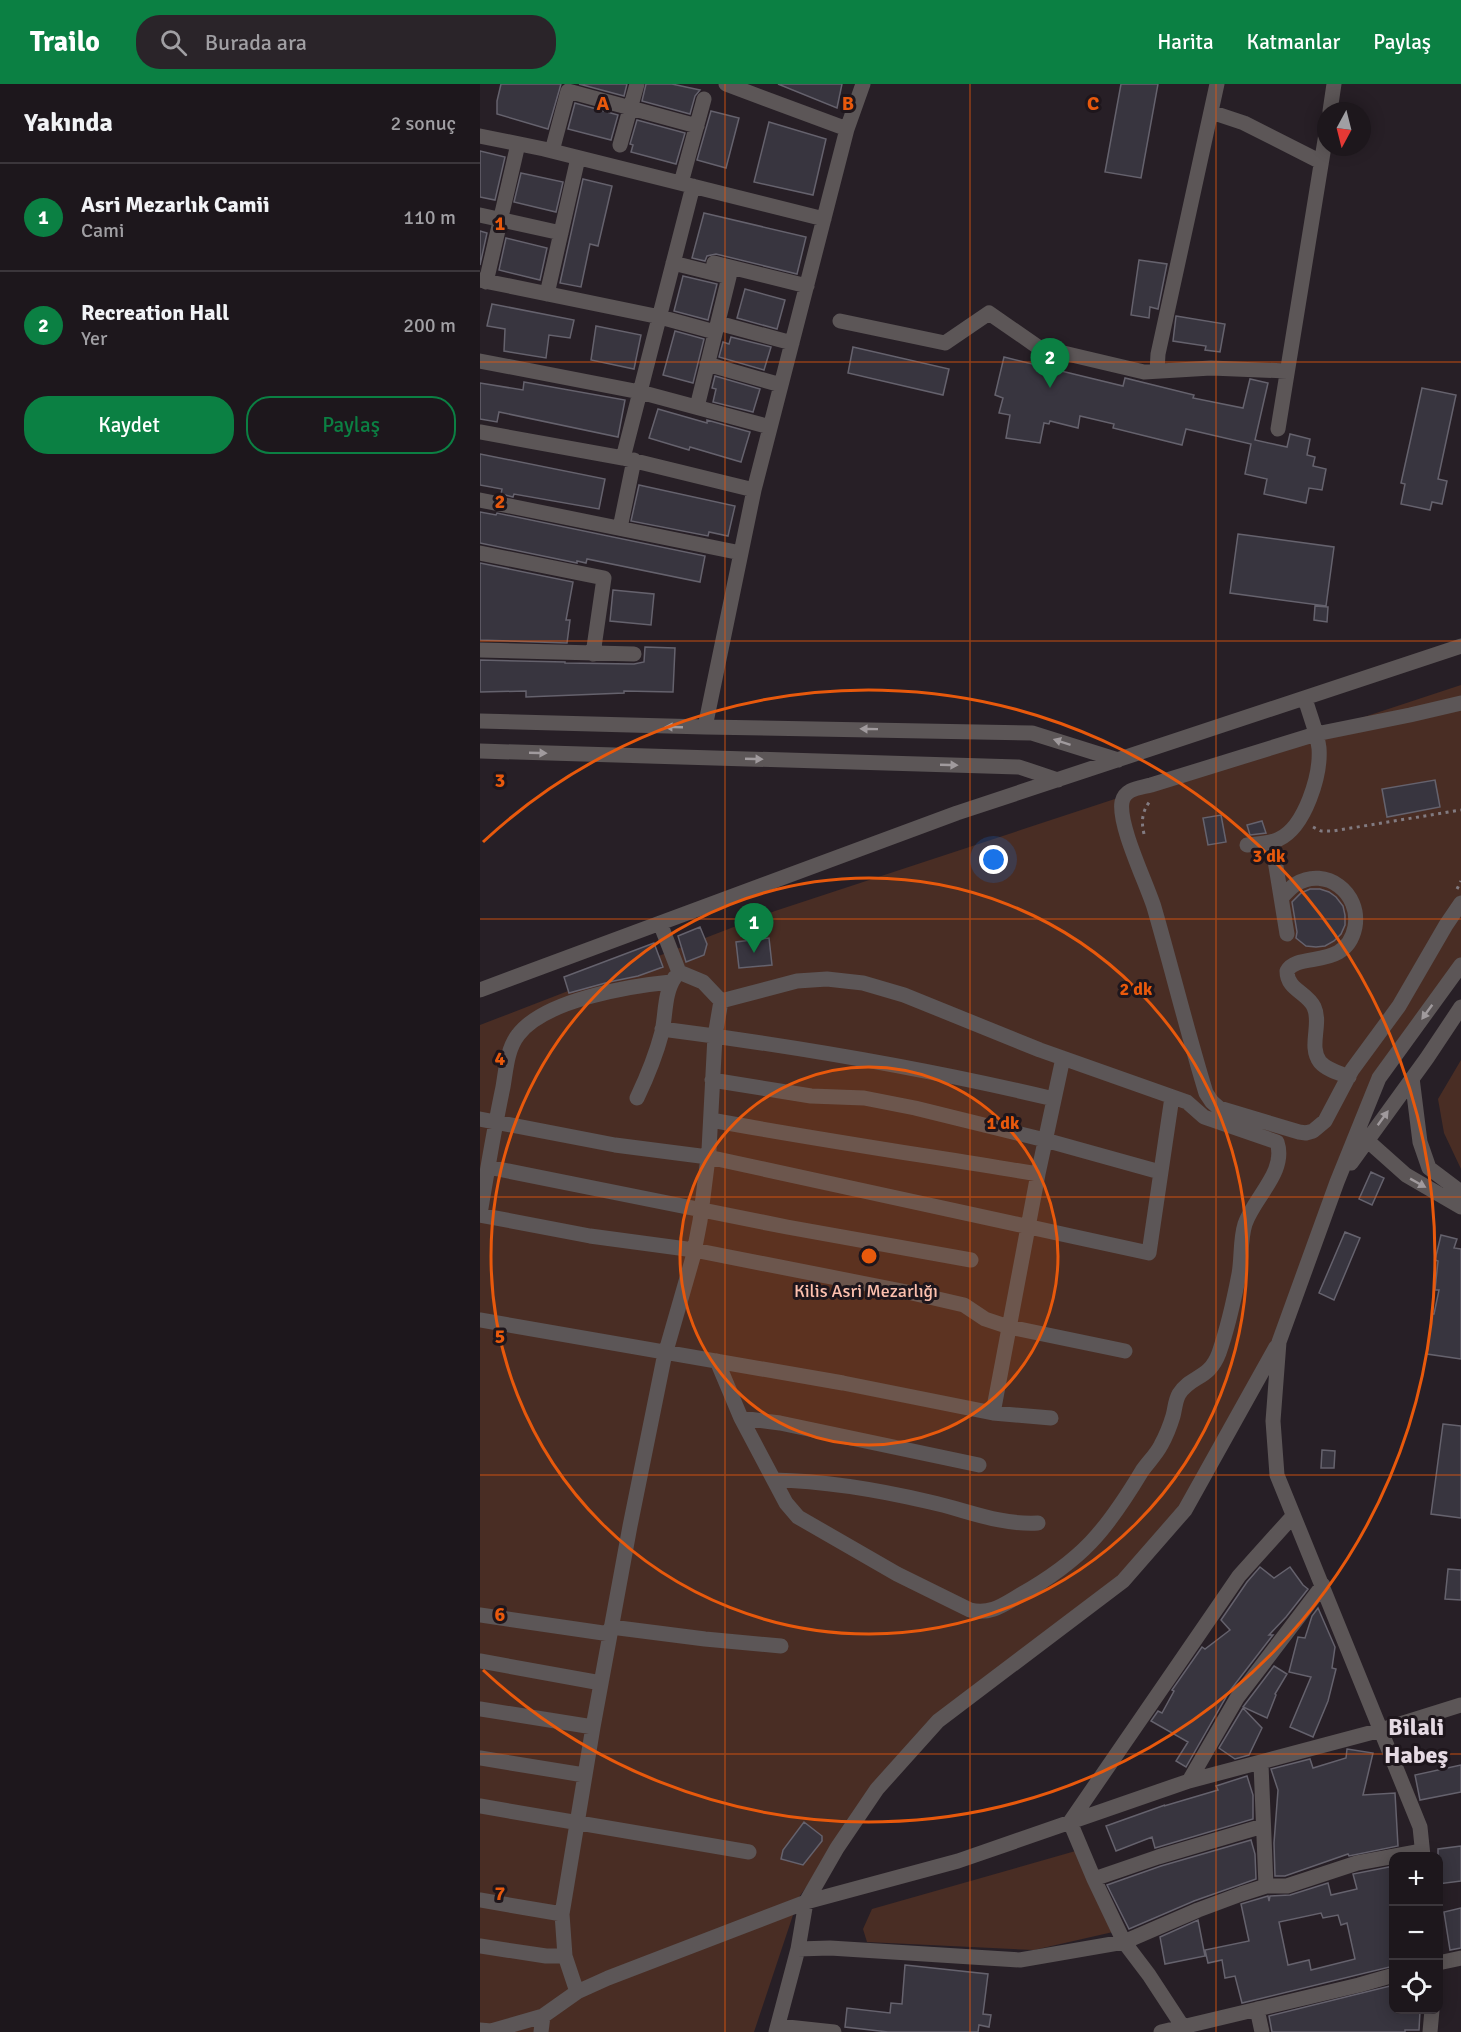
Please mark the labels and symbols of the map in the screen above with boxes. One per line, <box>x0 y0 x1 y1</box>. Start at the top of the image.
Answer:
text: A <box>597 91 610 116</box>
text: B <box>842 91 854 116</box>
text: C <box>1087 91 1099 116</box>
north arrow <box>1317 102 1371 156</box>
text: 1 <box>495 211 506 236</box>
pin: 2 <box>1030 338 1070 388</box>
text: 2 <box>495 489 505 514</box>
one-way arrow <box>664 722 683 731</box>
one-way arrow <box>859 724 878 734</box>
one-way arrow <box>1053 737 1071 746</box>
one-way arrow <box>529 748 548 758</box>
one-way arrow <box>745 755 764 764</box>
one-way arrow <box>940 760 959 770</box>
text: 3 <box>495 768 505 793</box>
your location <box>979 845 1008 874</box>
text: 3 dk <box>1253 845 1286 867</box>
pin: 1 <box>734 904 774 953</box>
text: 2 dk <box>1120 978 1153 1000</box>
one-way arrow <box>1422 1004 1433 1020</box>
text: 4 <box>495 1046 506 1071</box>
one-way arrow <box>1377 1111 1389 1126</box>
text: 1 dk <box>987 1112 1020 1134</box>
one-way arrow <box>1410 1177 1427 1187</box>
centre of rings <box>859 1246 879 1266</box>
park label: Kilis Asri Mezarlığı <box>794 1280 938 1302</box>
text: 5 <box>495 1324 505 1349</box>
text: 6 <box>495 1602 506 1627</box>
district label: Bilali Habeş <box>1384 1712 1448 1770</box>
text: 7 <box>495 1881 506 1906</box>

